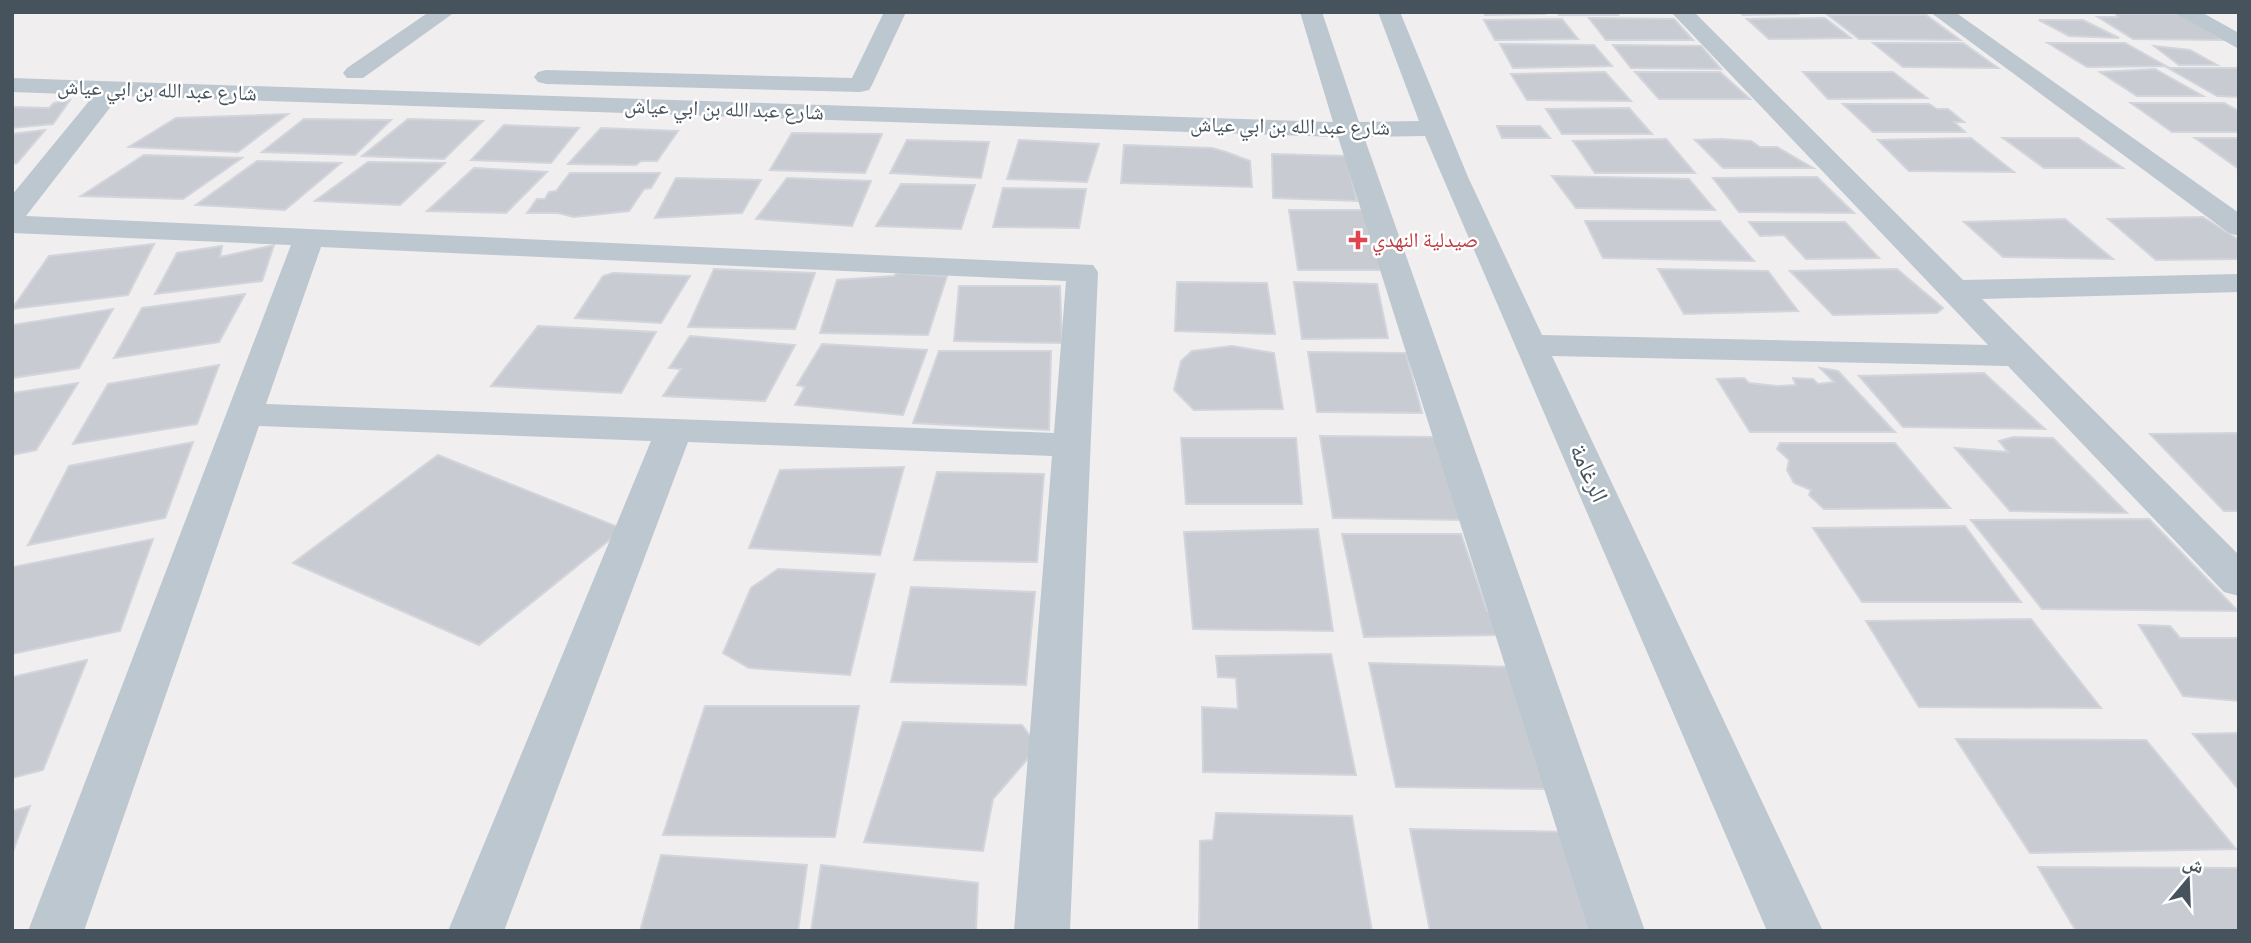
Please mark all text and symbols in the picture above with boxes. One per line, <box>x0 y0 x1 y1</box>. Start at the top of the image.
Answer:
street label: شارع عبد الله بن ابي عياش <box>57 72 257 110</box>
street label: شارع عبد الله بن ابي عياش <box>624 91 824 129</box>
street label: شارع عبد الله بن ابي عياش <box>1190 109 1390 144</box>
place label: صيدلية النهدي <box>1372 225 1478 256</box>
marker: صيدلية النهدي <box>1350 232 1366 248</box>
street label: الرغامة <box>1560 438 1617 508</box>
north arrow <box>2153 845 2223 915</box>
text: ش <box>2179 849 2207 881</box>

